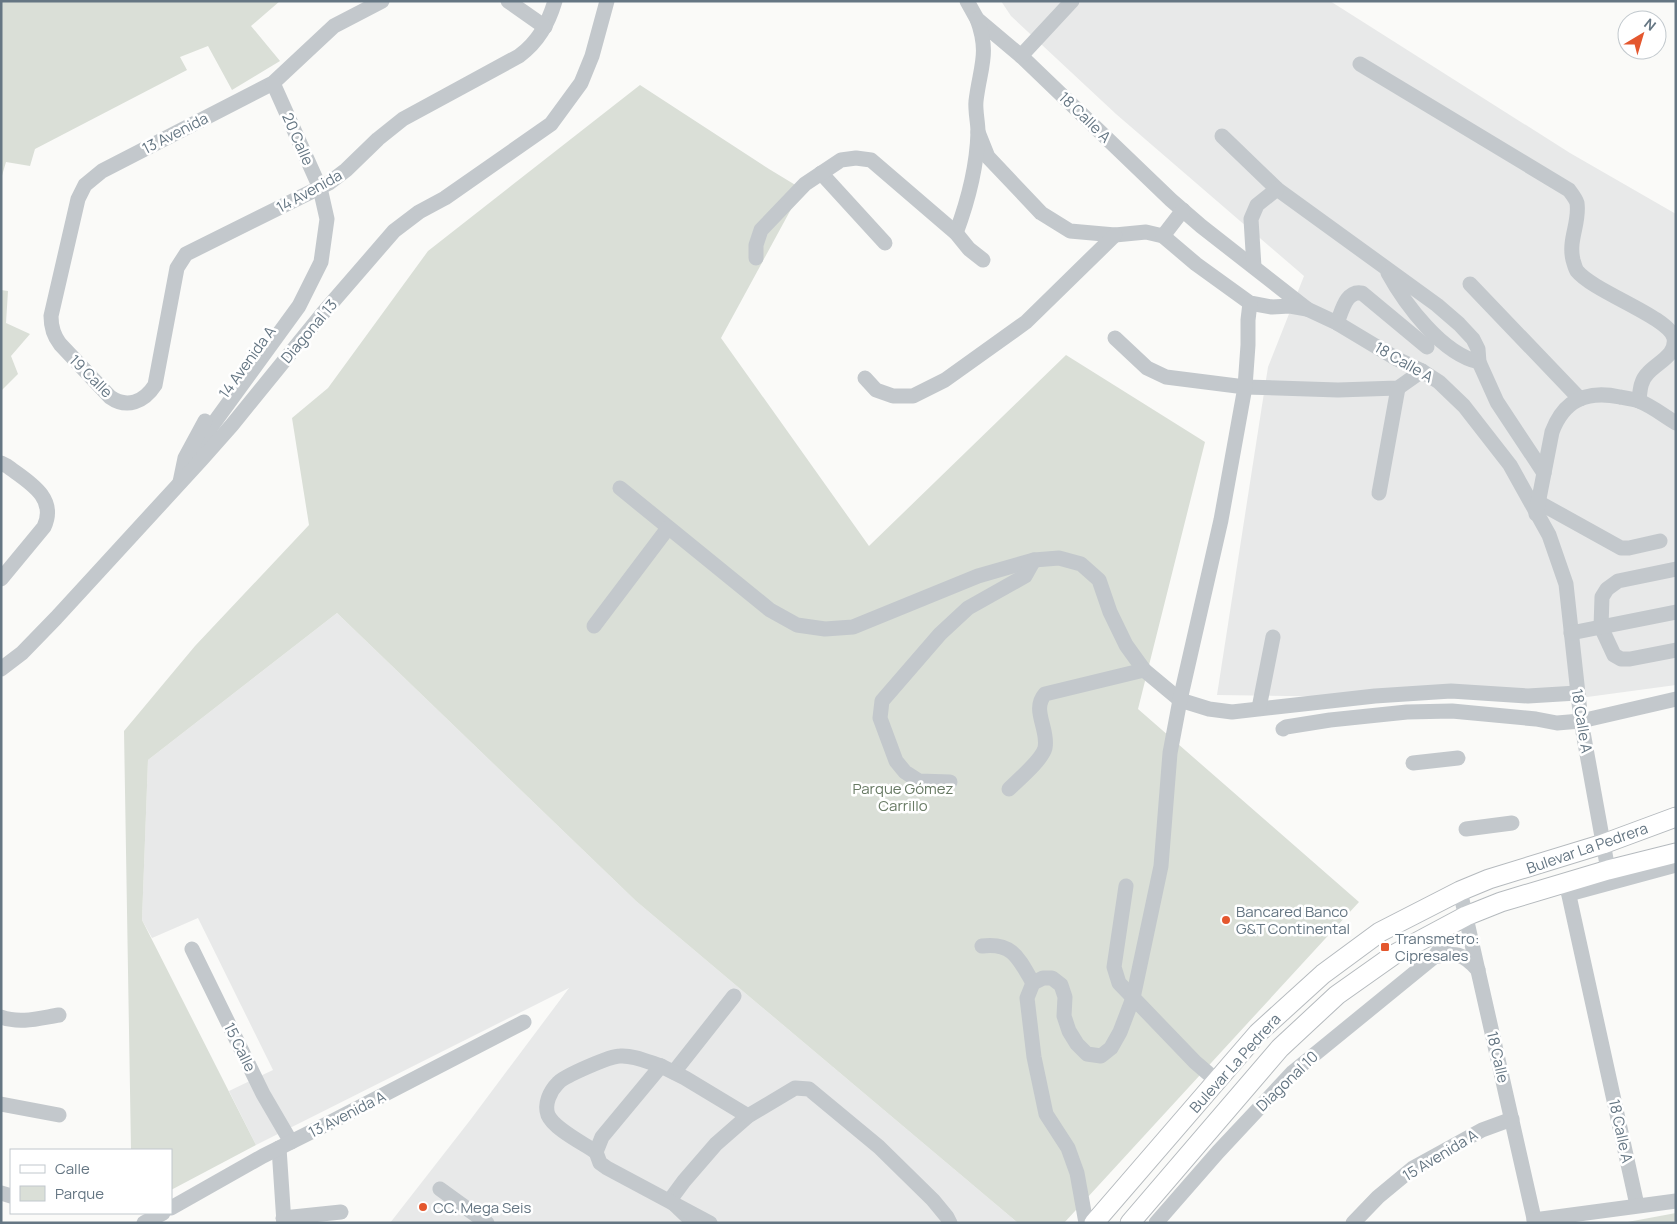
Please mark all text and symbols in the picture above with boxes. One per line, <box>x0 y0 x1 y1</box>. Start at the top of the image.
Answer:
north arrow <box>1617 10 1667 60</box>
text: N <box>1640 14 1660 35</box>
street label: 18 Calle A <box>1054 87 1116 147</box>
street label: 13 Avenida <box>138 107 212 159</box>
street label: 20 Calle <box>277 109 319 169</box>
street label: 14 Avenida <box>272 164 346 218</box>
street label: Diagonal 13 <box>276 295 342 367</box>
street label: 14 Avenida A <box>214 321 281 402</box>
street label: 18 Calle A <box>1371 337 1438 388</box>
street label: 19 Calle <box>65 350 117 402</box>
street label: 18 Calle A <box>1567 687 1598 755</box>
park label: Parque Gómez Carrillo <box>853 778 953 816</box>
street label: Bulevar La Pedrera <box>1523 817 1651 879</box>
place label: Bancared Banco G&T Continental <box>1236 901 1350 939</box>
marker: Bancared Banco G&T Continental <box>1220 914 1232 926</box>
place label: Transmetro: Cipresales <box>1395 928 1479 966</box>
marker: Transmetro: Cipresales <box>1379 941 1391 953</box>
street label: Bulevar La Pedrera <box>1185 1009 1285 1117</box>
street label: 15 Calle <box>219 1019 261 1075</box>
street label: 18 Calle <box>1482 1029 1514 1085</box>
street label: Diagonal 10 <box>1252 1046 1322 1116</box>
street label: 13 Avenida A <box>305 1085 390 1142</box>
street label: 18 Calle A <box>1604 1097 1638 1165</box>
street label: 15 Avenida A <box>1398 1124 1482 1186</box>
legend <box>10 1149 172 1214</box>
text: Calle <box>55 1158 90 1179</box>
text: Parque <box>55 1183 104 1204</box>
place label: CC. Mega Seis <box>433 1197 532 1218</box>
marker: CC. Mega Seis <box>417 1201 429 1213</box>

